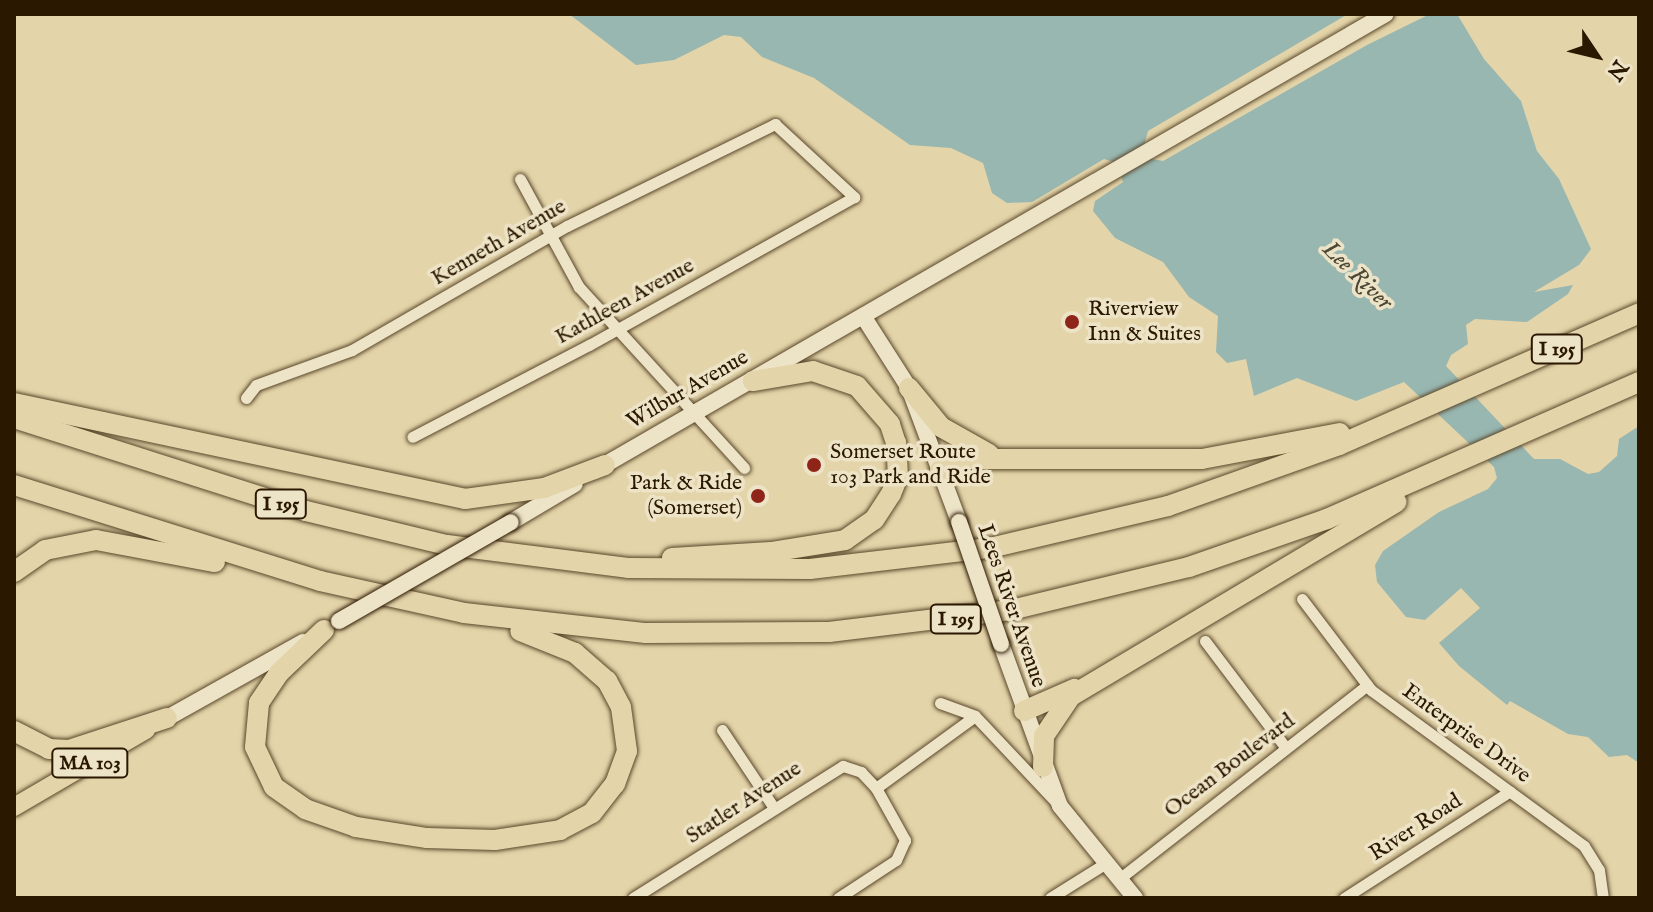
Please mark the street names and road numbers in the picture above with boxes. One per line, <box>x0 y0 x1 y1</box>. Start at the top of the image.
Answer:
street label: Kenneth Avenue <box>427 194 571 292</box>
street label: Kathleen Avenue <box>551 253 699 351</box>
road number: I 195 <box>1529 333 1585 365</box>
street label: Wilbur Avenue <box>622 345 754 435</box>
road number: I 195 <box>253 488 309 520</box>
street label: Lees River Avenue <box>971 521 1051 691</box>
road number: I 195 <box>928 603 984 635</box>
street label: Enterprise Drive <box>1397 679 1535 789</box>
street label: Ocean Boulevard <box>1160 708 1300 824</box>
road number: MA 103 <box>50 747 130 779</box>
street label: Statler Avenue <box>681 756 807 850</box>
street label: River Road <box>1365 788 1467 868</box>

